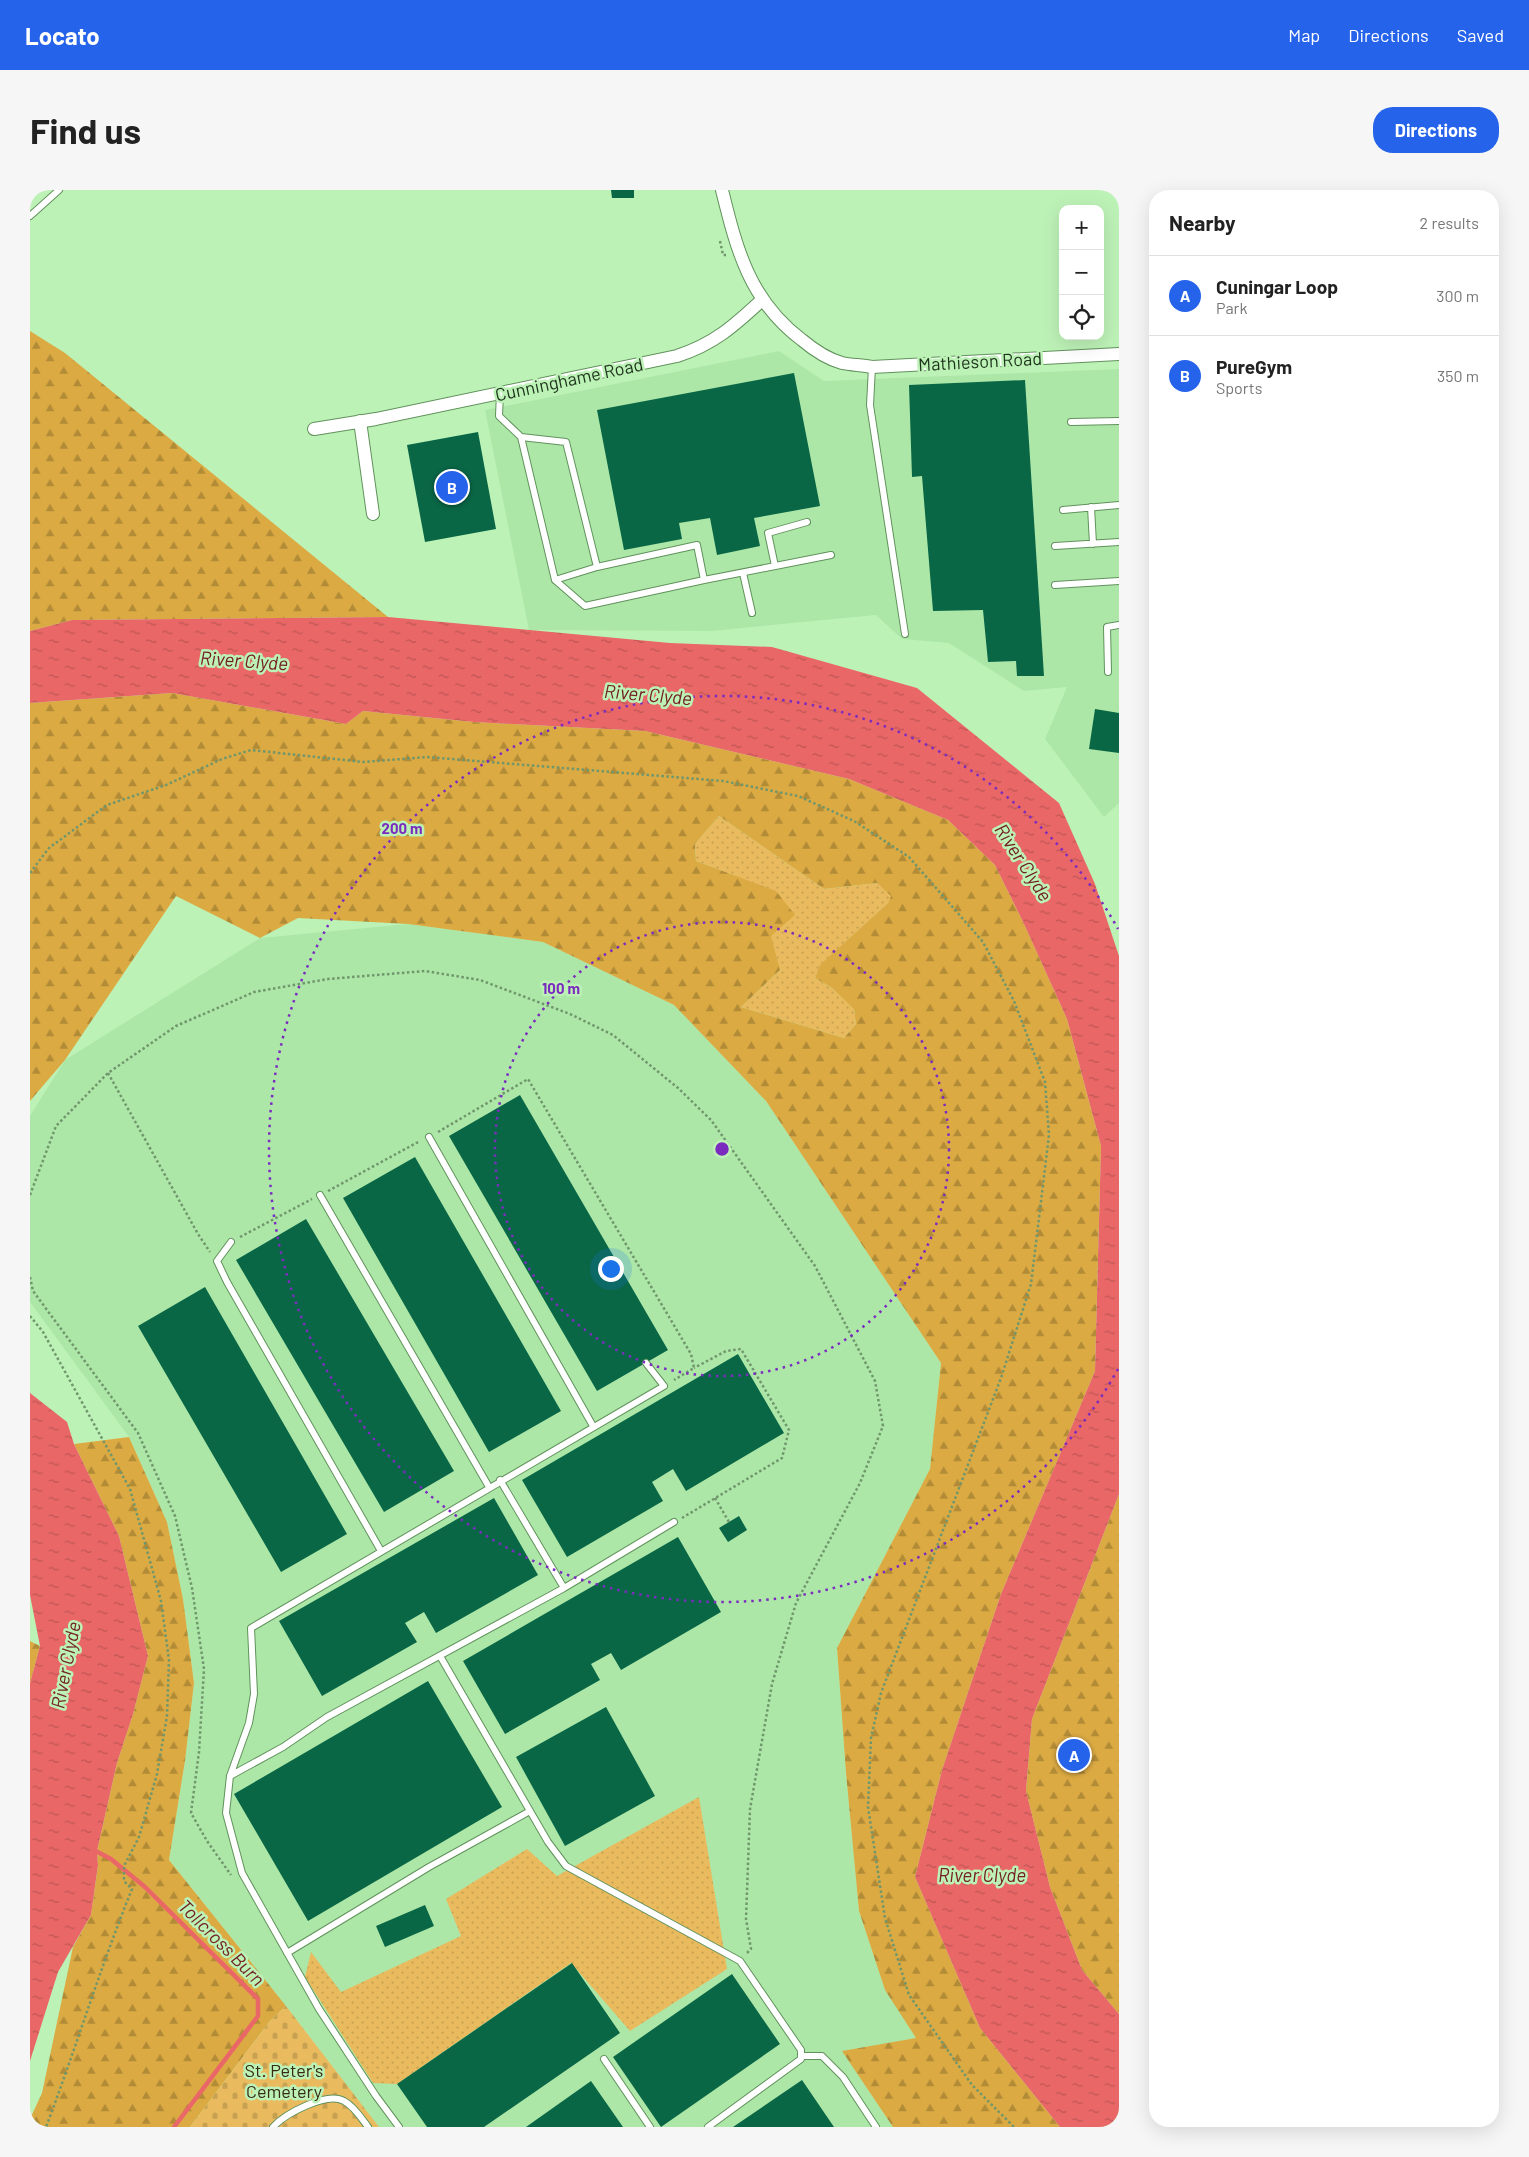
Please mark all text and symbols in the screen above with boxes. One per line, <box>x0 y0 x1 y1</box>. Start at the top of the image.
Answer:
text: Locato <box>25 21 100 50</box>
text: Map <box>1288 24 1320 46</box>
text: Directions <box>1348 24 1429 46</box>
text: Saved <box>1457 24 1504 46</box>
button: Directions <box>1373 107 1499 153</box>
text: Find us <box>30 109 141 151</box>
map controls <box>1059 205 1104 340</box>
button: + <box>1059 205 1104 250</box>
text: Nearby <box>1169 210 1235 235</box>
text: 2 results <box>1420 213 1479 232</box>
button: − <box>1059 250 1104 295</box>
text: Cuningar Loop <box>1216 275 1338 298</box>
text: A <box>1180 286 1190 305</box>
text: 300 m <box>1436 286 1479 305</box>
button: locate <box>1059 295 1104 340</box>
text: Park <box>1216 298 1247 317</box>
street label: Mathieson Road <box>918 347 1042 375</box>
street label: Cunninghame Road <box>493 353 645 405</box>
text: PureGym <box>1216 355 1292 378</box>
text: B <box>1180 366 1190 385</box>
text: 350 m <box>1437 366 1479 385</box>
text: Sports <box>1216 378 1262 397</box>
pin: B <box>436 468 468 506</box>
water label: River Clyde <box>199 645 289 675</box>
water label: River Clyde <box>603 679 693 709</box>
text: 200 m <box>381 819 423 837</box>
water label: River Clyde <box>990 819 1058 905</box>
text: 100 m <box>542 979 580 997</box>
centre of rings <box>713 1140 731 1158</box>
your location <box>598 1256 624 1282</box>
water label: River Clyde <box>45 1619 85 1710</box>
pin: A <box>1058 1736 1090 1774</box>
water label: River Clyde <box>938 1863 1026 1886</box>
water label: Tollcross Burn <box>174 1894 270 1990</box>
park label: St. Peter's Cemetery <box>244 2059 324 2102</box>

